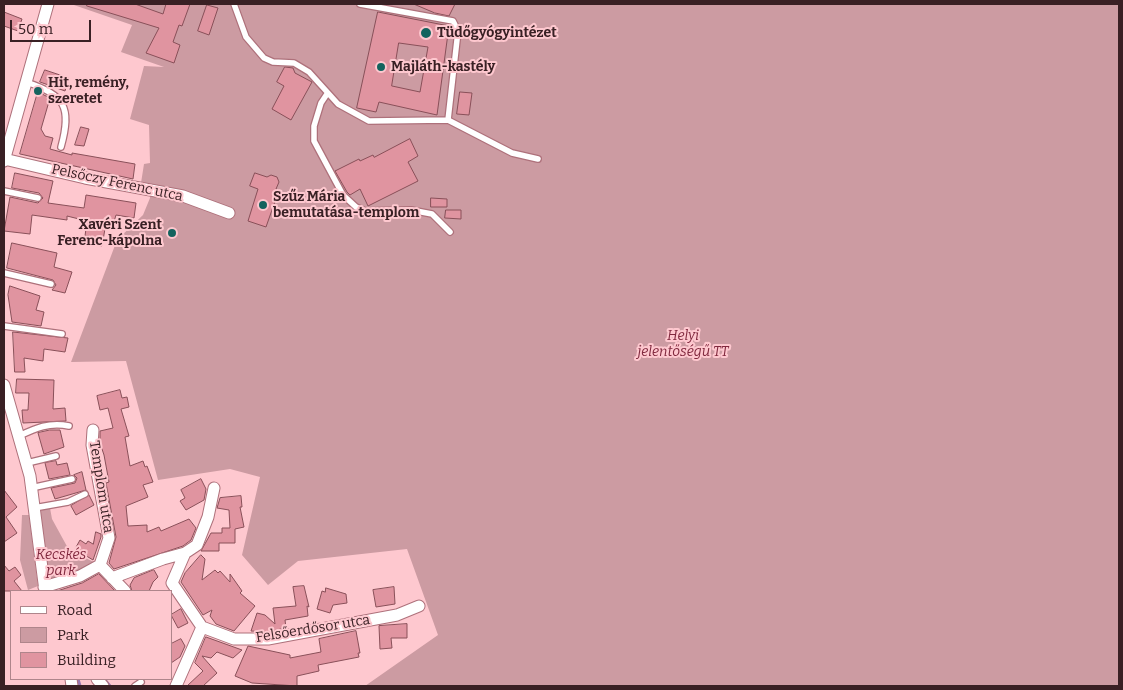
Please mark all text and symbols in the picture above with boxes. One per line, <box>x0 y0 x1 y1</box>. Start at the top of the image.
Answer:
scale bar <box>12 10 94 42</box>
text: 50 m <box>18 20 53 38</box>
place label: Tüdőgyógyintézet <box>437 25 557 41</box>
marker: Tüdőgyógyintézet <box>419 26 433 40</box>
place label: Majláth-kastély <box>391 59 495 75</box>
marker: Majláth-kastély <box>375 61 387 73</box>
place label: Hit, remény, szeretet <box>48 75 129 108</box>
marker: Hit, remény, szeretet <box>32 85 44 97</box>
street label: Pelsőczy Ferenc utca <box>50 161 184 205</box>
place label: Szűz Mária bemutatása-templom <box>273 189 419 222</box>
marker: Szűz Mária bemutatása-templom <box>257 199 269 211</box>
place label: Xavéri Szent Ferenc-kápolna <box>57 217 162 250</box>
marker: Xavéri Szent Ferenc-kápolna <box>166 227 178 239</box>
park label: Helyi jelentőségű TT <box>637 328 729 361</box>
street label: Templom utca <box>85 440 117 534</box>
park label: Kecskés park <box>36 547 86 580</box>
legend <box>10 590 172 680</box>
text: Road <box>57 601 92 619</box>
street label: Felsőerdősor utca <box>255 612 371 646</box>
text: Park <box>57 626 89 644</box>
text: Building <box>57 651 116 669</box>

